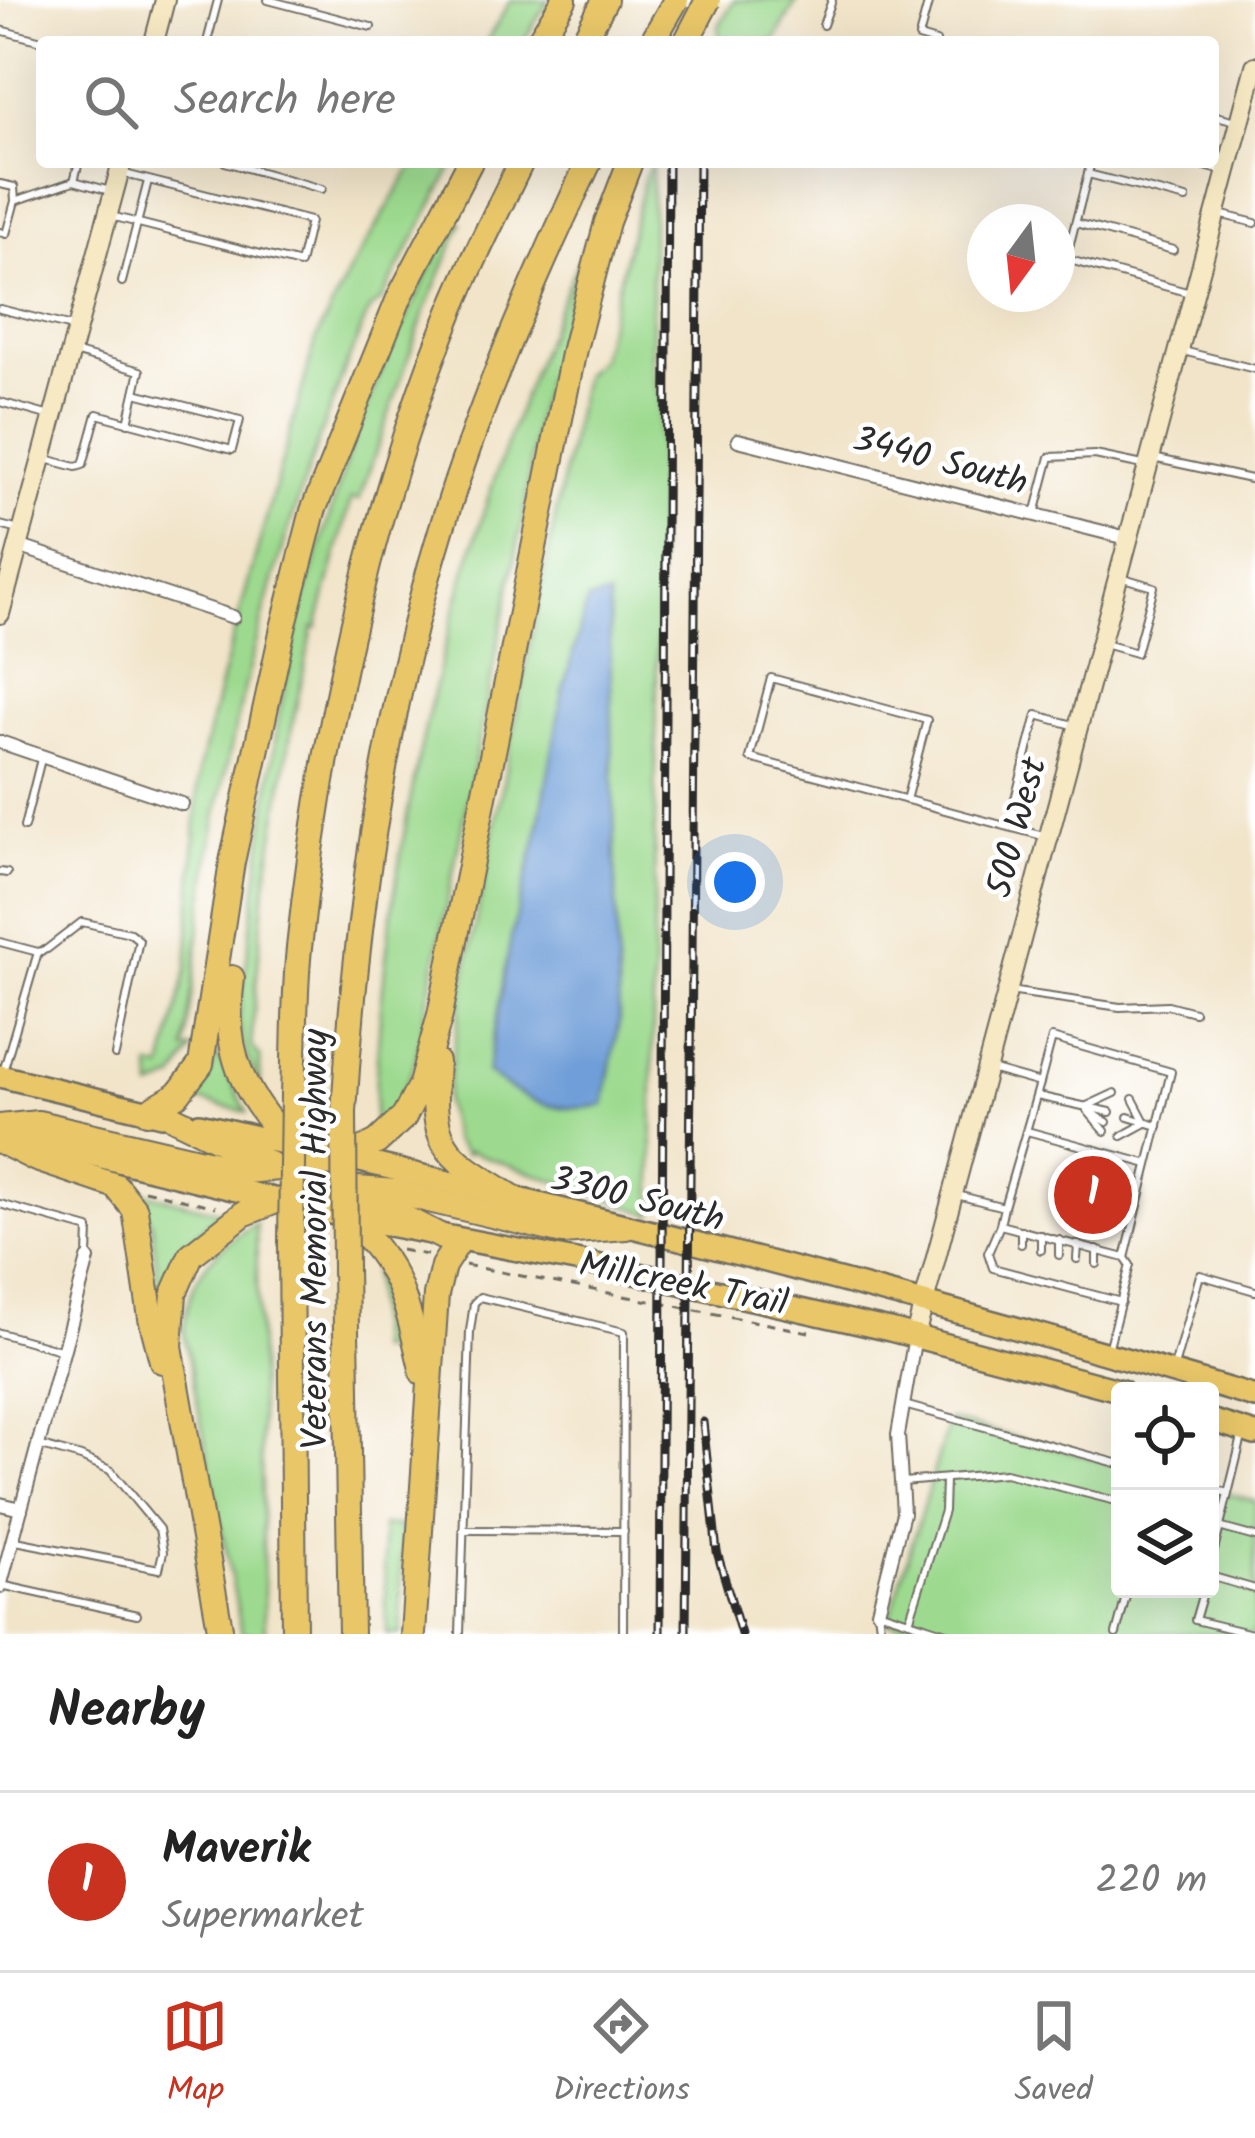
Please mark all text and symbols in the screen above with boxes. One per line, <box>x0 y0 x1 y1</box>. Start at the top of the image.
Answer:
search box <box>36 36 1219 168</box>
text: Search here <box>174 66 396 138</box>
icon: search <box>78 69 144 135</box>
north arrow <box>967 204 1075 312</box>
street label: 3440 South <box>846 412 1034 513</box>
street label: 500 West <box>972 750 1065 905</box>
your location <box>705 852 765 912</box>
street label: Veterans Memorial Highway <box>289 1028 346 1449</box>
pin: 1 <box>1054 1150 1132 1240</box>
street label: 3300 South <box>544 1151 730 1250</box>
street label: Millcreek Trail <box>574 1237 793 1334</box>
map controls <box>1111 1382 1219 1598</box>
button: locate <box>1111 1382 1219 1490</box>
button: layers <box>1111 1490 1219 1598</box>
text: Nearby <box>48 1672 205 1753</box>
text: Maverik <box>162 1815 310 1887</box>
text: 1 <box>81 1851 93 1913</box>
text: 220 m <box>1095 1851 1207 1913</box>
text: Supermarket <box>162 1887 364 1949</box>
tab: Map <box>162 1993 228 2118</box>
tab: Directions <box>553 1993 690 2118</box>
tab: Saved <box>1014 1993 1093 2118</box>

